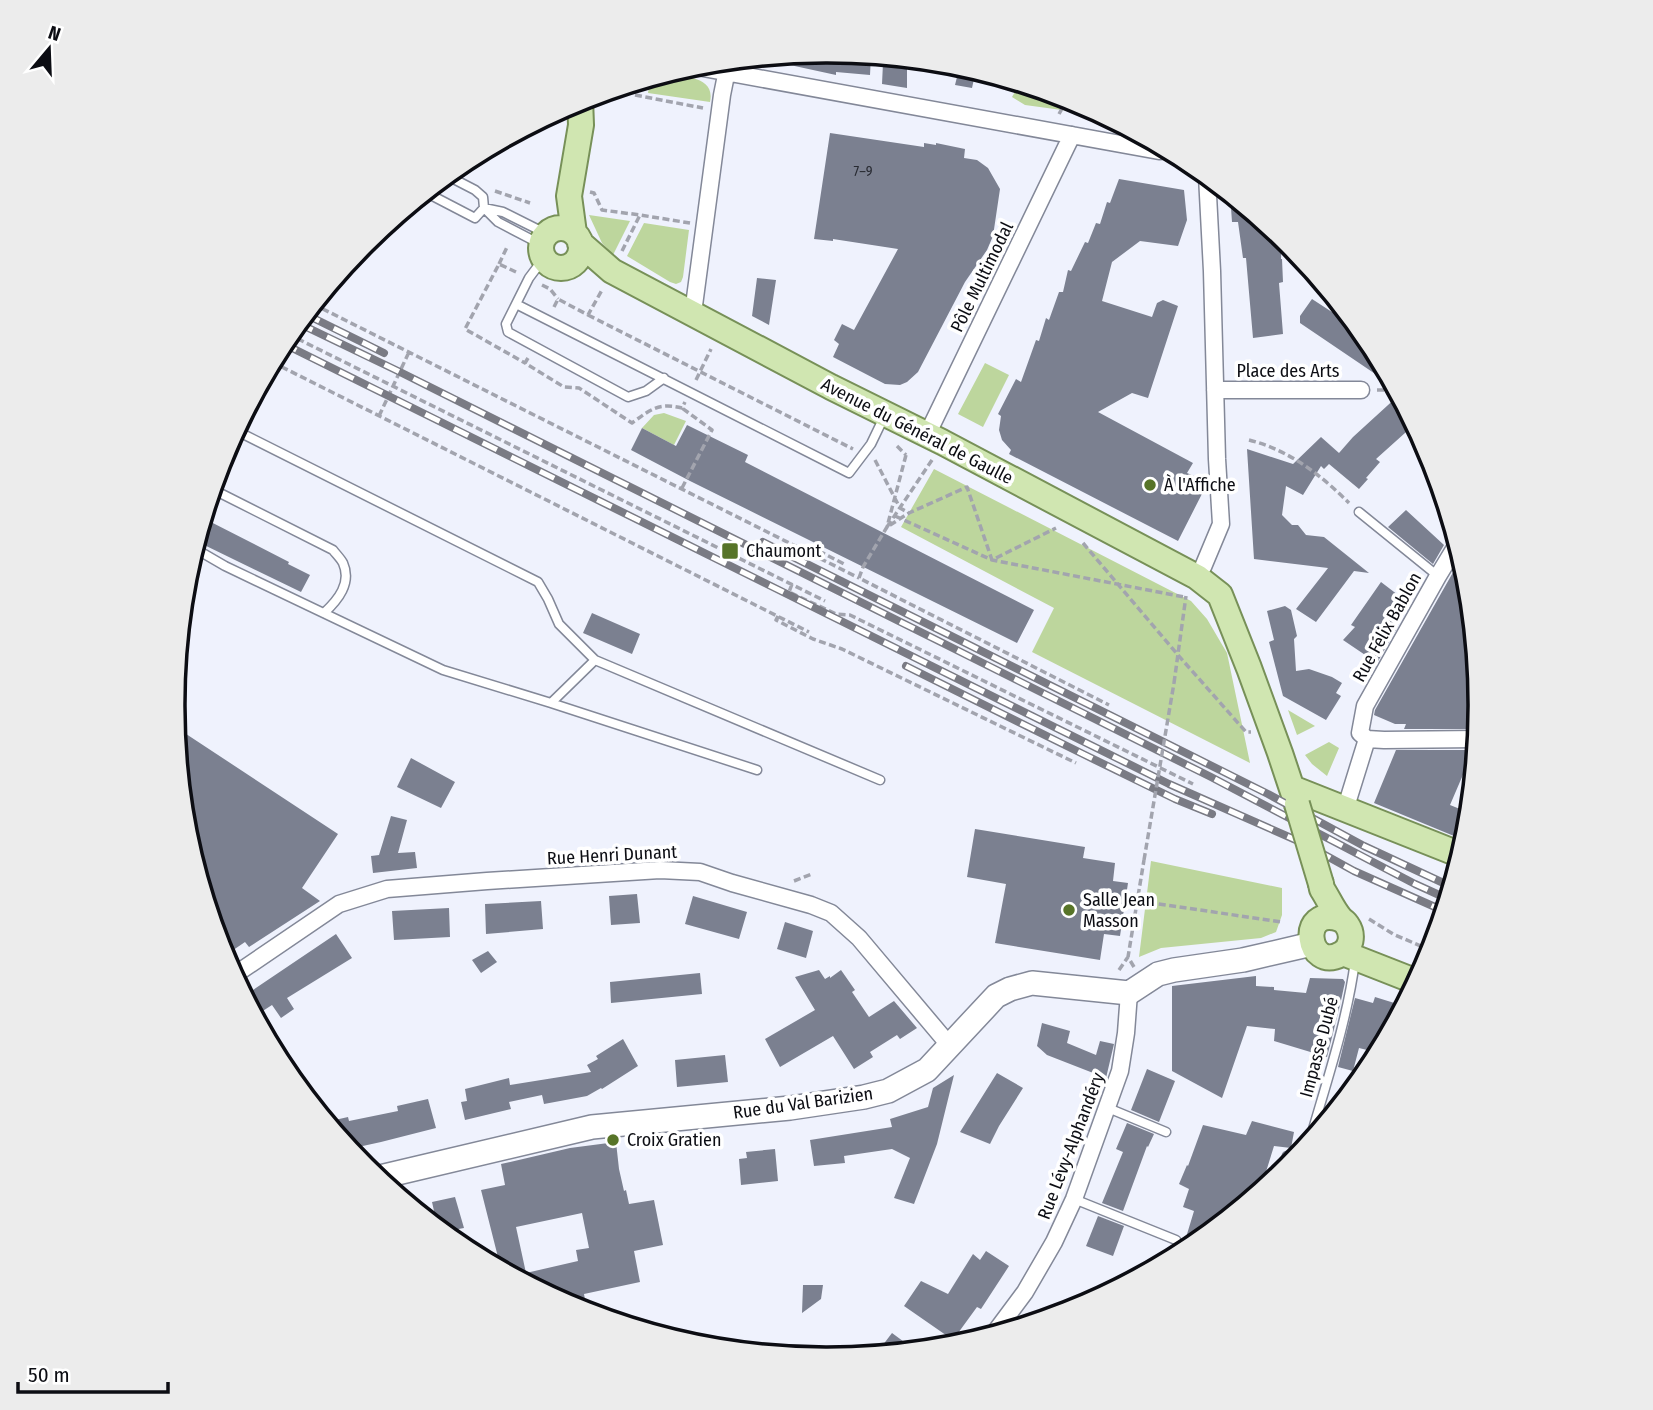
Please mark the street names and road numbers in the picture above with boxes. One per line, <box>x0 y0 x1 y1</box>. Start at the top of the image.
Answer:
street label: Pôle Multimodal <box>946 218 1018 336</box>
street label: Place des Arts <box>1237 360 1340 382</box>
street label: Avenue du Général de Gaulle <box>817 373 1017 489</box>
street label: Rue Félix Bablon <box>1348 568 1426 686</box>
street label: Rue Henri Dunant <box>546 841 678 869</box>
street label: Impasse Dubé <box>1295 994 1343 1100</box>
street label: Rue Lévy-Alphandéry <box>1033 1069 1109 1223</box>
street label: Rue du Val Barizien <box>732 1082 874 1124</box>

